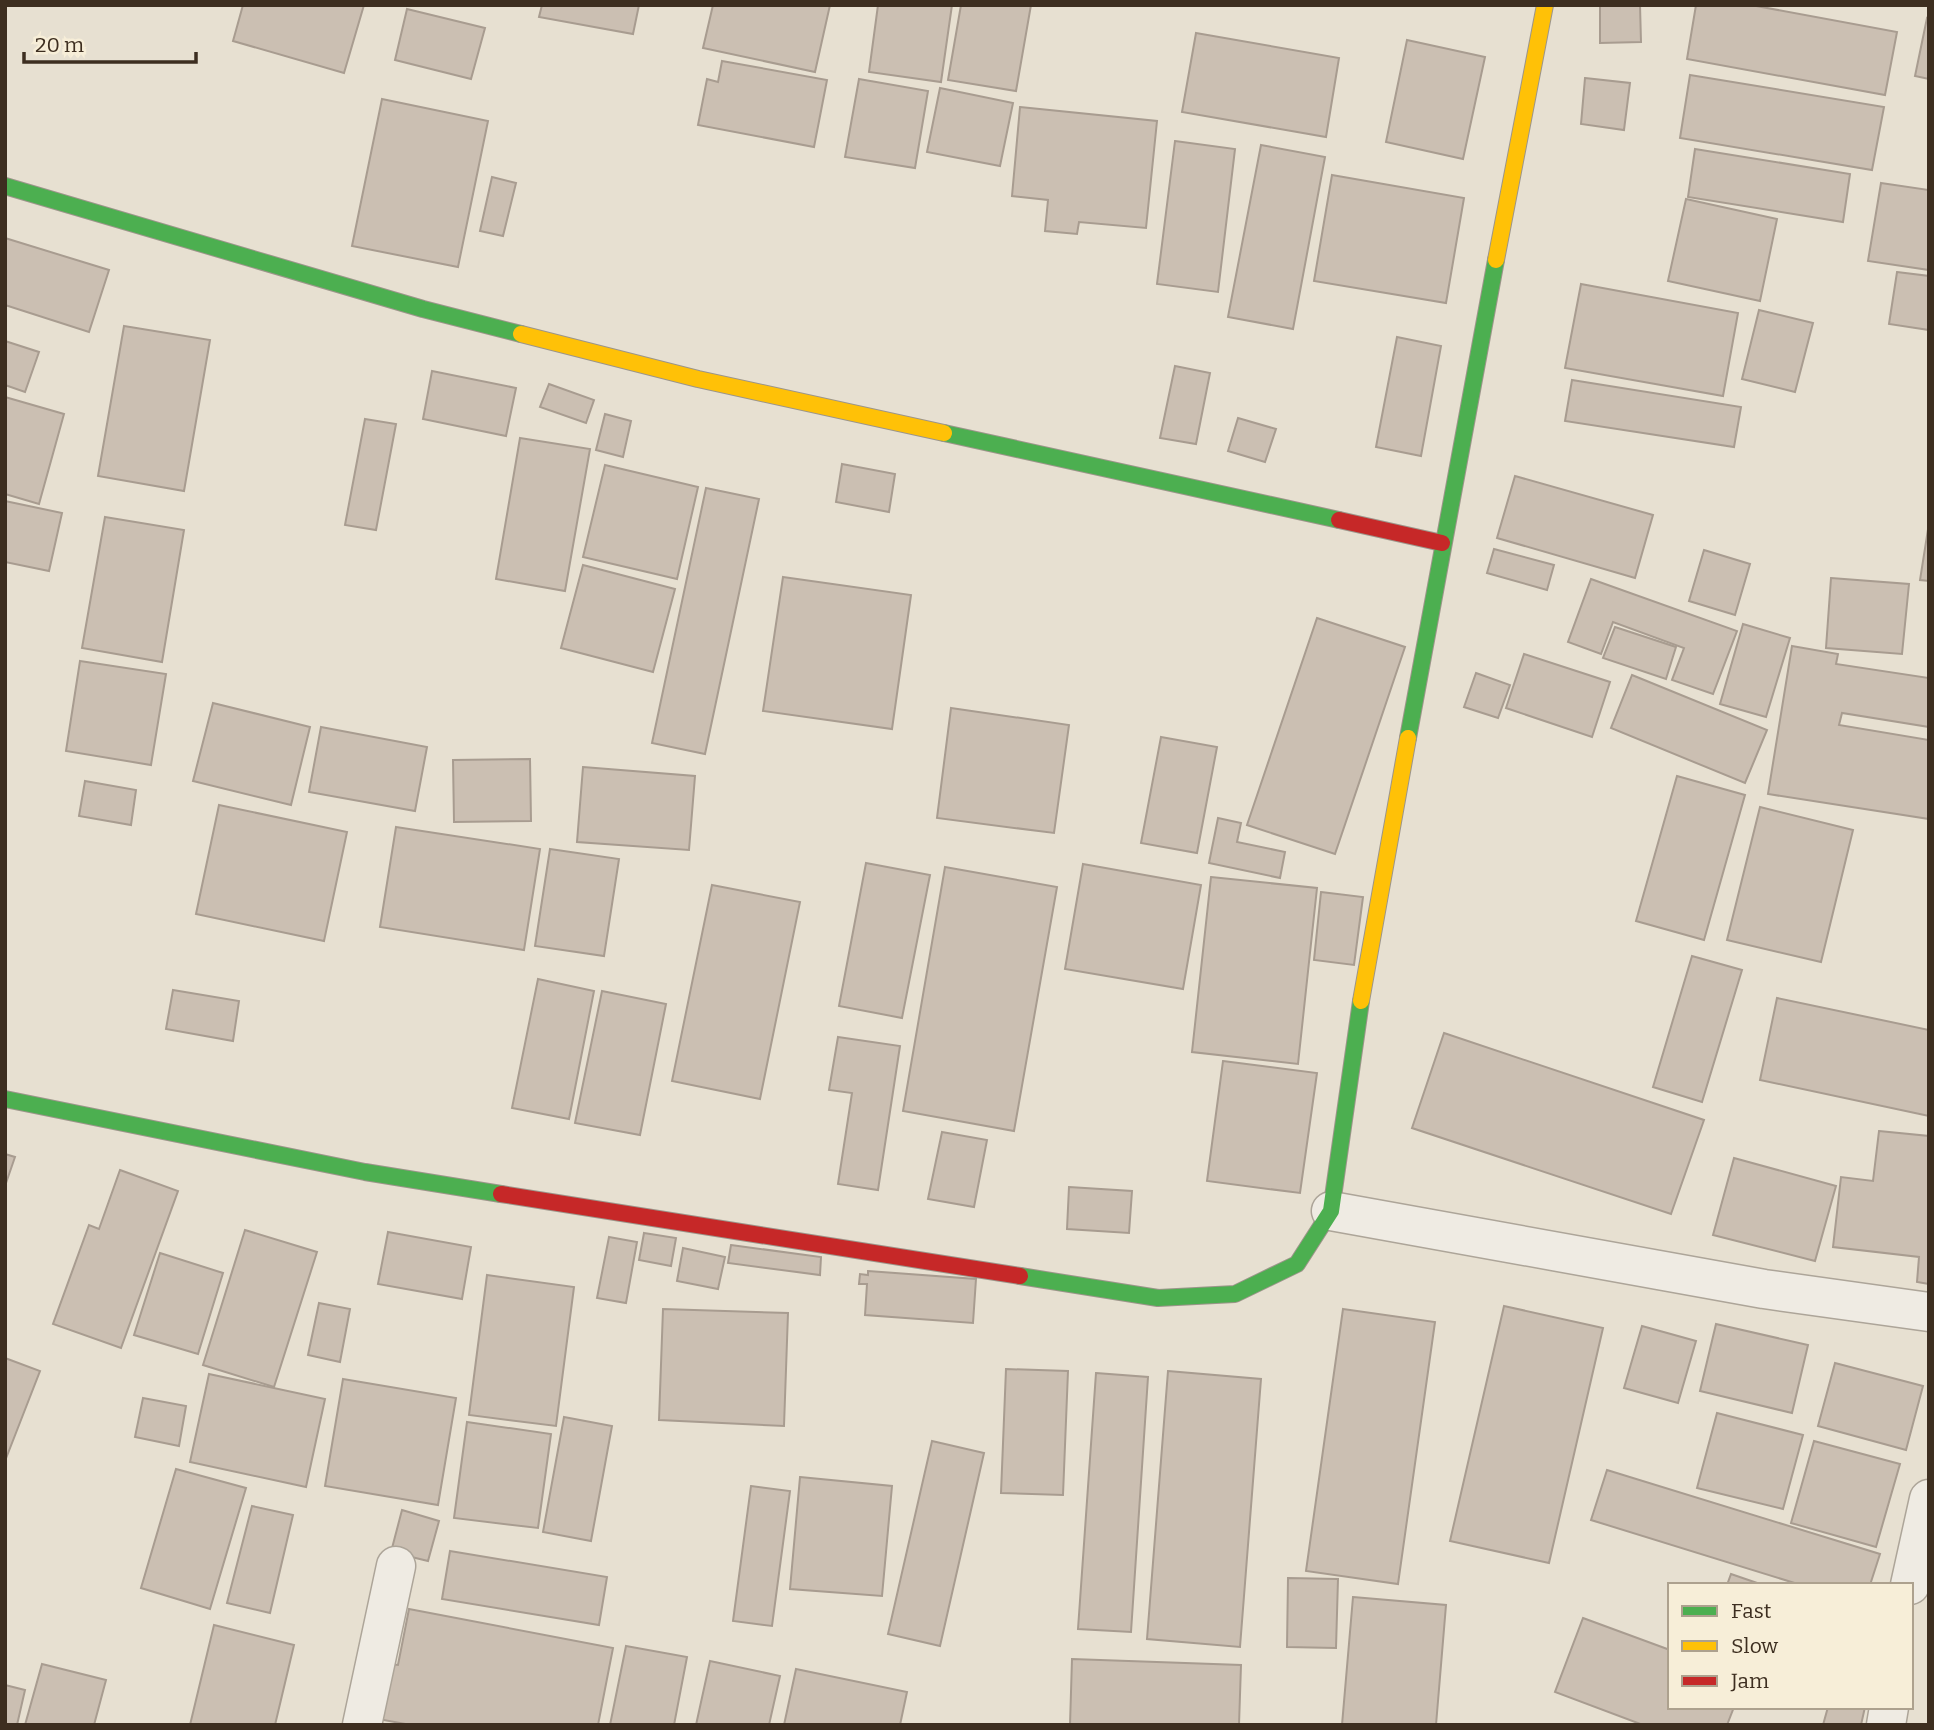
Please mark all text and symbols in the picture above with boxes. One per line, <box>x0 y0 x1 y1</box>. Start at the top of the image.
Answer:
scale bar <box>24 21 196 65</box>
text: 20 m <box>35 32 84 58</box>
legend <box>1668 1583 1913 1709</box>
text: Fast <box>1731 1598 1772 1624</box>
text: Slow <box>1731 1633 1778 1659</box>
text: Jam <box>1730 1668 1769 1694</box>

